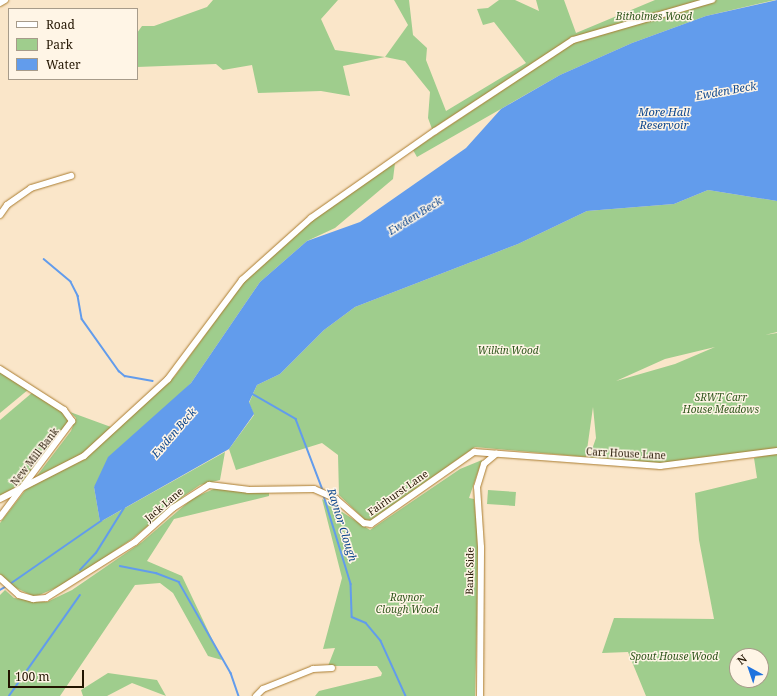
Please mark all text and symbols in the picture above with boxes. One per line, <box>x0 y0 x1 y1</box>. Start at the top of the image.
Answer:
legend <box>8 8 138 80</box>
park label: Bitholmes Wood <box>616 11 692 23</box>
text: Road <box>46 16 75 33</box>
text: Park <box>46 36 73 53</box>
text: Water <box>46 56 81 73</box>
water label: Ewden Beck <box>695 79 757 103</box>
water label: More Hall Reservoir <box>638 106 690 132</box>
water label: Ewden Beck <box>385 194 445 238</box>
park label: Wilkin Wood <box>478 345 538 357</box>
park label: SRWT Carr House Meadows <box>683 391 759 414</box>
water label: Ewden Beck <box>149 406 199 460</box>
street label: New Mill Bank <box>9 426 61 488</box>
street label: Carr House Lane <box>586 446 666 462</box>
street label: Fairhurst Lane <box>366 468 430 518</box>
street label: Jack Lane <box>142 486 186 524</box>
water label: Raynor Clough <box>325 487 359 563</box>
street label: Bank Side <box>464 547 476 595</box>
park label: Raynor Clough Wood <box>376 591 438 614</box>
north arrow <box>729 648 769 688</box>
park label: Spout House Wood <box>630 651 718 663</box>
text: N <box>733 651 750 668</box>
scale bar <box>10 662 86 688</box>
text: 100 m <box>15 668 50 685</box>

